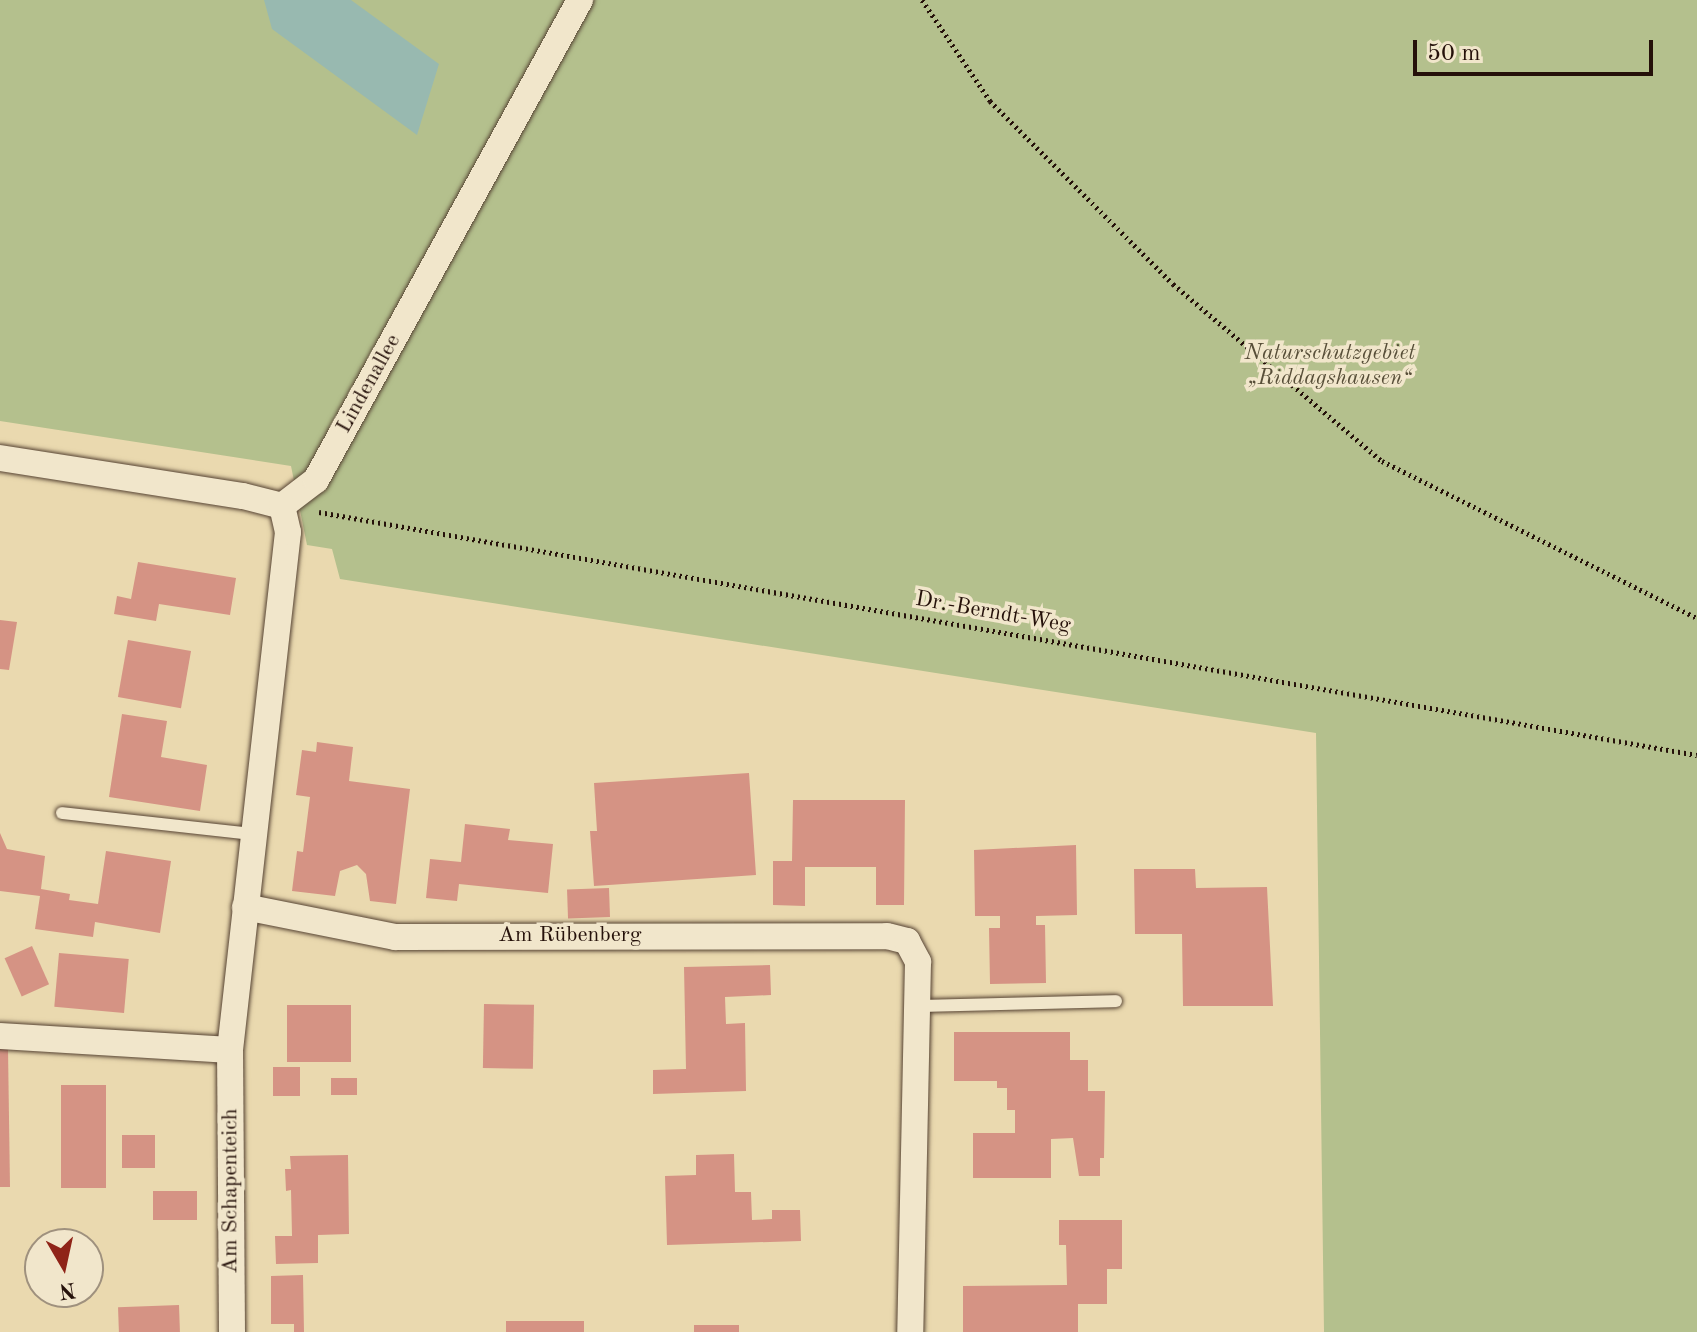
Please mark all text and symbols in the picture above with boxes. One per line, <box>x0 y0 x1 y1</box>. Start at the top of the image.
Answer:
scale bar <box>1417 24 1657 74</box>
text: 50 m <box>1427 42 1481 66</box>
street label: Lindenallee <box>331 330 407 438</box>
park label: Naturschutzgebiet „Riddagshausen“ <box>1245 340 1415 392</box>
street label: Dr.-Berndt-Weg <box>913 586 1073 640</box>
street label: Am Rübenberg <box>498 923 642 949</box>
street label: Am Schapenteich <box>218 1108 244 1274</box>
north arrow <box>24 1228 104 1308</box>
text: N <box>57 1278 77 1302</box>

